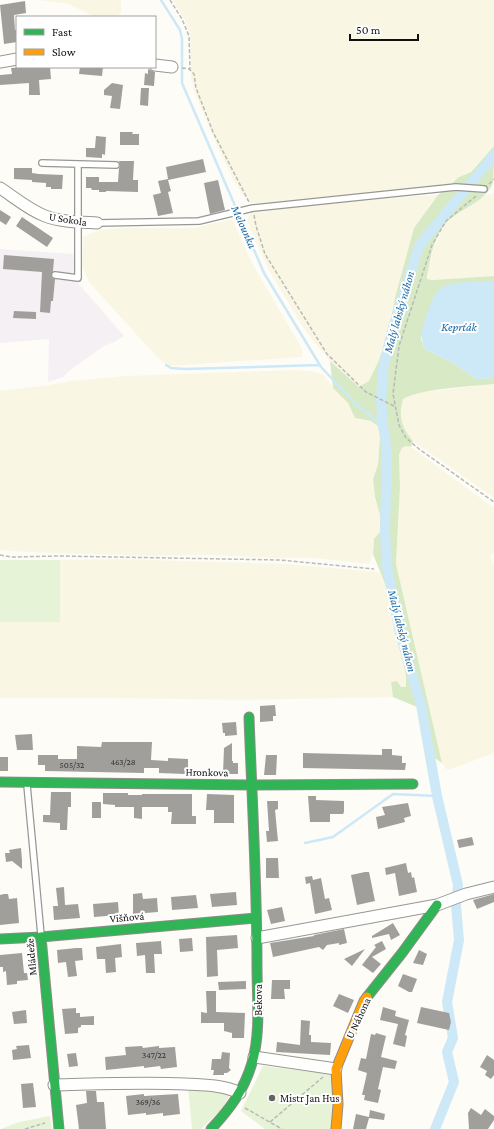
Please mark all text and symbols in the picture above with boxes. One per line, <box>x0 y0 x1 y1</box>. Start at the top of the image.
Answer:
legend <box>16 16 156 68</box>
scale bar <box>350 16 418 42</box>
text: 50 m <box>356 23 381 37</box>
text: Fast <box>52 25 73 39</box>
text: Slow <box>52 45 76 59</box>
water label: Melounka <box>228 202 260 251</box>
street label: U Sokola <box>48 210 88 228</box>
water label: Malý labský náhon <box>380 269 417 356</box>
water label: Keprťák <box>441 320 478 334</box>
water label: Malý labský náhon <box>385 587 419 674</box>
house number: 463/28 <box>110 757 136 767</box>
house number: 505/32 <box>60 760 84 770</box>
street label: Hronkova <box>185 766 229 778</box>
street label: Višňová <box>109 910 145 924</box>
street label: Mládeže <box>23 938 39 976</box>
street label: Bekova <box>252 984 264 1016</box>
street label: U Náhona <box>343 996 373 1040</box>
house number: 347/22 <box>142 1050 166 1060</box>
place label: Mistr Jan Hus <box>280 1092 340 1105</box>
marker: Mistr Jan Hus <box>267 1093 277 1103</box>
house number: 369/36 <box>136 1097 161 1107</box>

